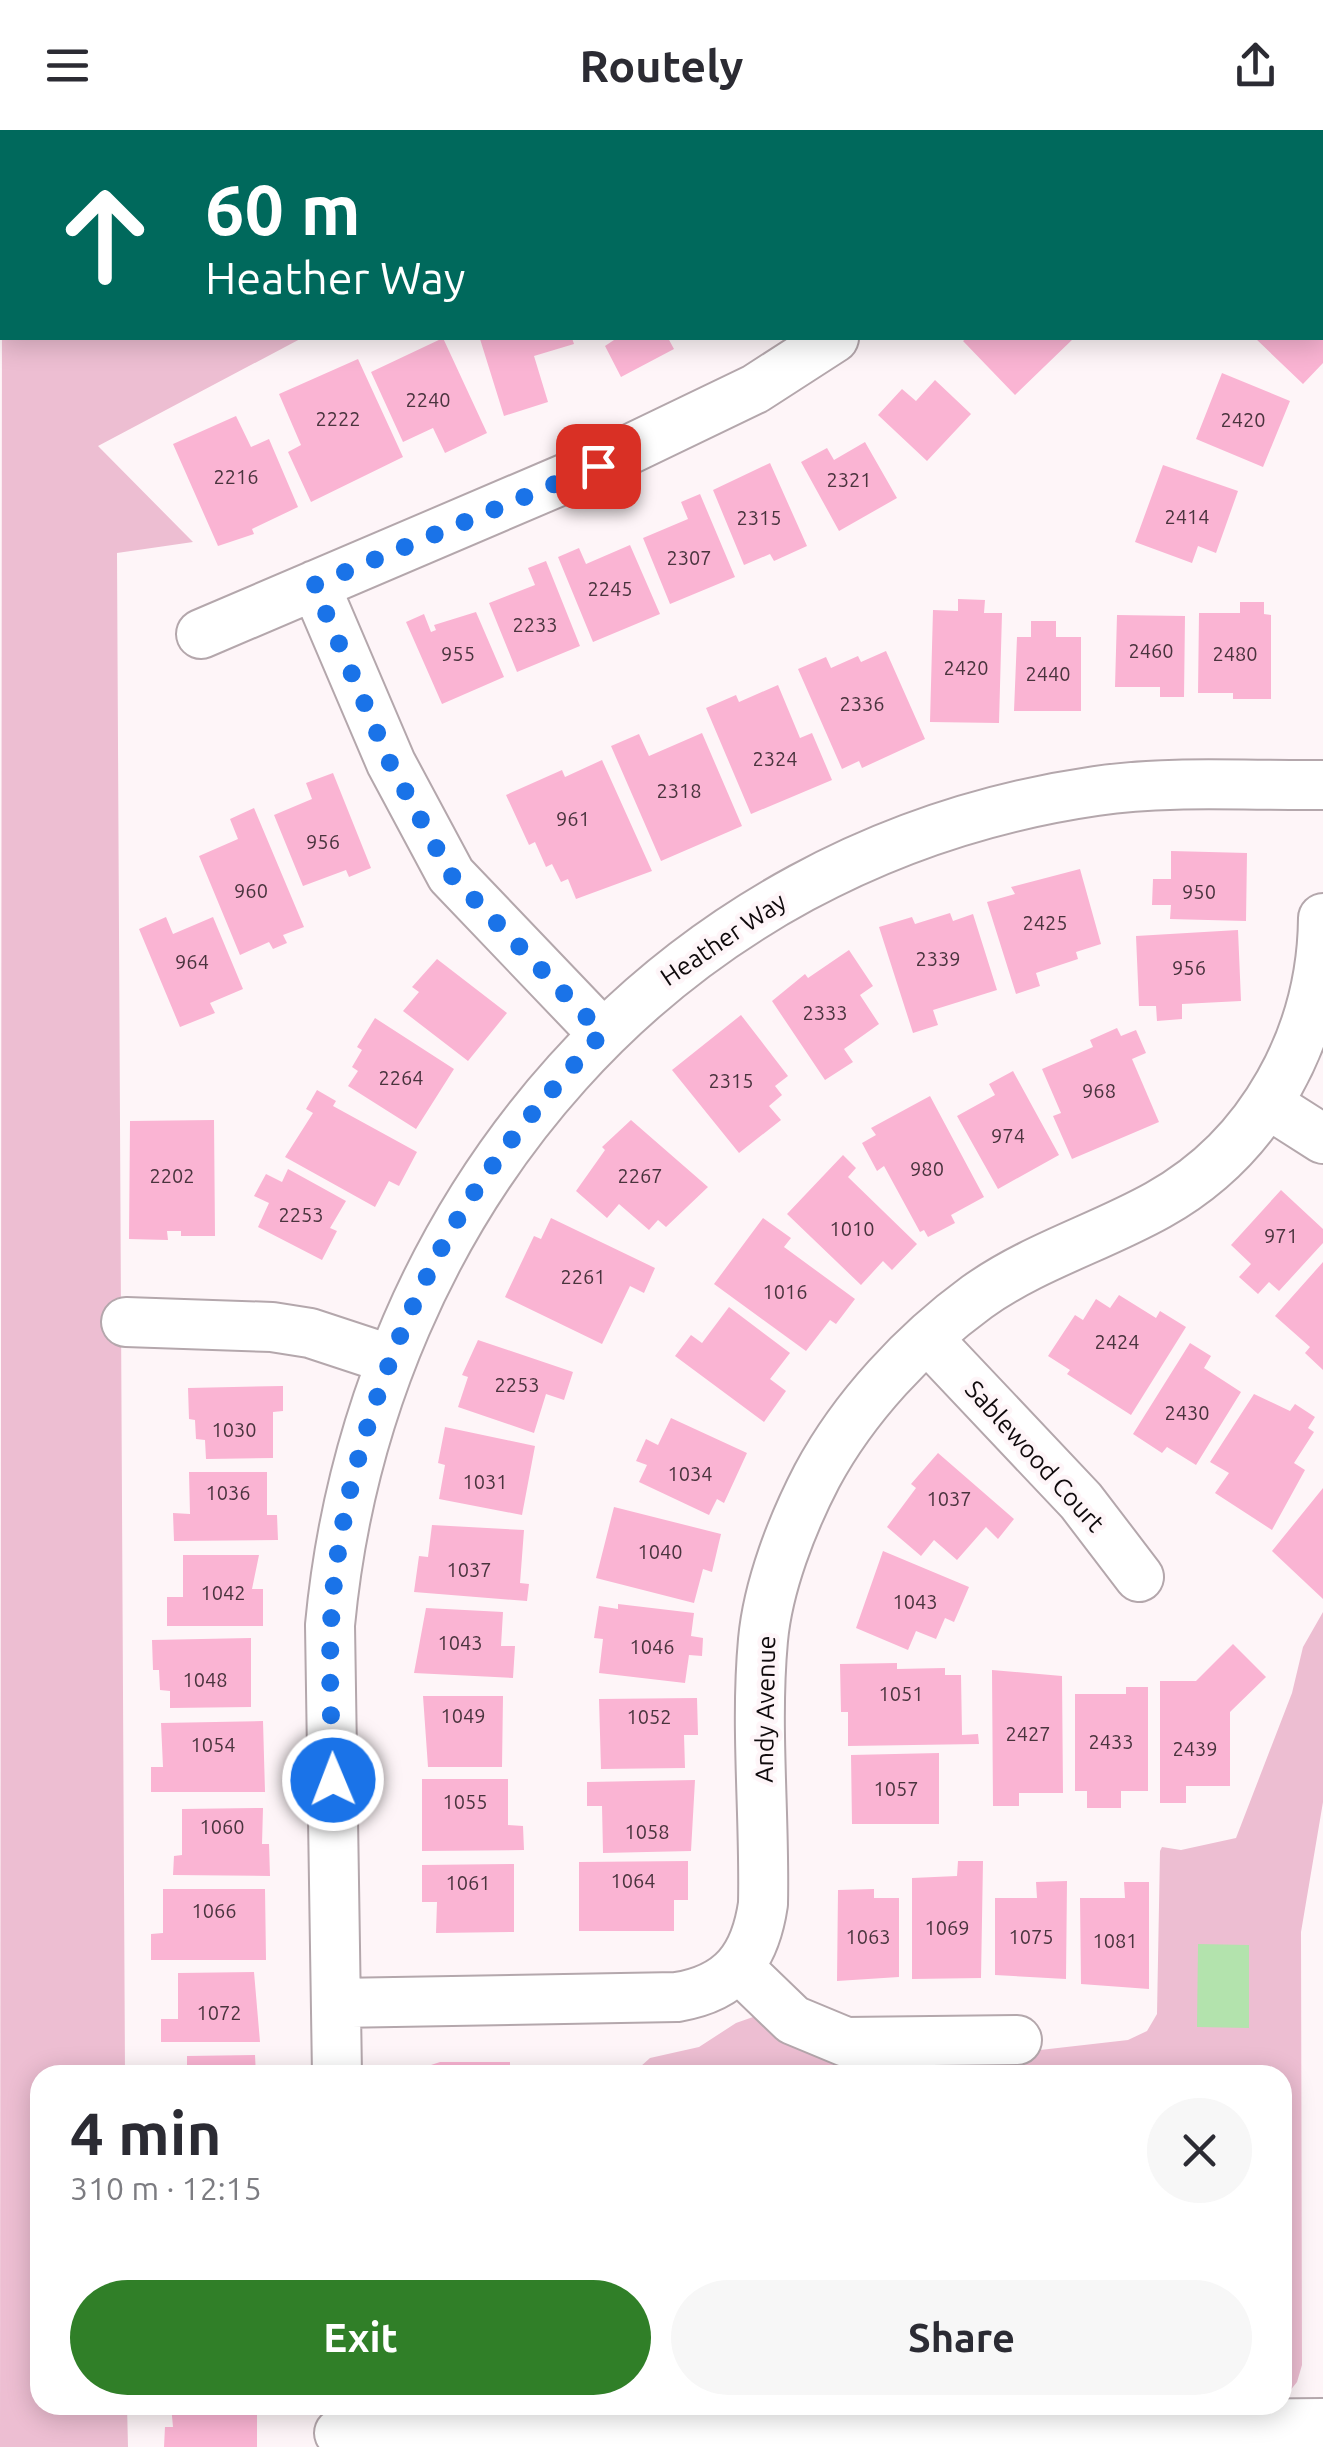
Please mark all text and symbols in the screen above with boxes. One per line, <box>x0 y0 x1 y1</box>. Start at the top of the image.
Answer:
icon: menu <box>40 38 95 93</box>
icon: share <box>1228 38 1283 93</box>
text: Routely <box>580 40 743 91</box>
icon: ahead <box>40 170 170 300</box>
text: 60 m <box>205 170 361 248</box>
text: Heather Way <box>205 252 465 303</box>
house number: 2240 <box>405 388 451 411</box>
house number: 2222 <box>315 407 361 430</box>
house number: 2420 <box>1220 408 1266 431</box>
pin <box>556 424 641 509</box>
icon: arrive <box>571 439 626 494</box>
house number: 2216 <box>213 465 259 488</box>
house number: 2321 <box>826 468 872 491</box>
house number: 2414 <box>1164 505 1210 528</box>
house number: 2315 <box>736 506 782 529</box>
house number: 2307 <box>666 546 712 569</box>
house number: 2245 <box>587 577 633 600</box>
house number: 2233 <box>512 613 558 636</box>
house number: 2460 <box>1128 639 1174 662</box>
house number: 955 <box>441 642 475 665</box>
house number: 2480 <box>1212 642 1258 665</box>
house number: 2420 <box>943 656 989 679</box>
house number: 2440 <box>1025 662 1071 685</box>
house number: 2336 <box>839 692 885 715</box>
house number: 2324 <box>752 747 798 770</box>
house number: 2318 <box>656 779 702 802</box>
house number: 961 <box>556 807 590 830</box>
house number: 956 <box>306 830 340 853</box>
house number: 960 <box>234 879 268 902</box>
house number: 950 <box>1182 880 1216 903</box>
street label: Heather Way <box>655 887 791 991</box>
house number: 2425 <box>1022 911 1068 934</box>
house number: 2339 <box>915 947 961 970</box>
house number: 964 <box>175 950 209 973</box>
house number: 956 <box>1172 956 1206 979</box>
house number: 2333 <box>802 1001 848 1024</box>
house number: 2264 <box>378 1066 424 1089</box>
house number: 2315 <box>708 1069 754 1092</box>
house number: 968 <box>1082 1079 1116 1102</box>
house number: 974 <box>991 1124 1025 1147</box>
house number: 980 <box>910 1157 944 1180</box>
house number: 2202 <box>149 1164 195 1187</box>
house number: 2267 <box>617 1164 663 1187</box>
house number: 2253 <box>278 1203 324 1226</box>
house number: 1010 <box>829 1217 875 1240</box>
house number: 971 <box>1264 1224 1298 1247</box>
house number: 2261 <box>560 1265 606 1288</box>
house number: 1016 <box>762 1280 808 1303</box>
house number: 2424 <box>1094 1330 1140 1353</box>
house number: 2253 <box>494 1373 540 1396</box>
street label: Sablewood Court <box>960 1375 1110 1537</box>
house number: 2430 <box>1164 1401 1210 1424</box>
house number: 1030 <box>211 1418 257 1441</box>
house number: 1034 <box>667 1462 713 1485</box>
house number: 1031 <box>462 1470 508 1493</box>
house number: 1036 <box>205 1481 251 1504</box>
house number: 1037 <box>926 1487 972 1510</box>
house number: 1040 <box>637 1540 683 1563</box>
house number: 1037 <box>446 1558 492 1581</box>
house number: 1042 <box>200 1581 246 1604</box>
house number: 1043 <box>892 1590 938 1613</box>
house number: 1043 <box>437 1631 483 1654</box>
house number: 1046 <box>629 1635 675 1658</box>
street label: Andy Avenue <box>750 1635 780 1783</box>
house number: 1048 <box>182 1668 228 1691</box>
house number: 1051 <box>878 1682 924 1705</box>
house number: 1049 <box>440 1704 486 1727</box>
house number: 1052 <box>626 1705 672 1728</box>
house number: 2427 <box>1005 1722 1051 1745</box>
position arrow <box>281 1728 385 1832</box>
house number: 2433 <box>1088 1730 1134 1753</box>
house number: 1054 <box>190 1733 236 1756</box>
house number: 2439 <box>1172 1737 1218 1760</box>
house number: 1057 <box>873 1777 919 1800</box>
house number: 1055 <box>442 1790 488 1813</box>
house number: 1060 <box>199 1815 245 1838</box>
house number: 1058 <box>624 1820 670 1843</box>
house number: 1064 <box>610 1869 656 1892</box>
house number: 1061 <box>445 1871 491 1894</box>
house number: 1066 <box>191 1899 237 1922</box>
house number: 1069 <box>924 1916 970 1939</box>
house number: 1063 <box>845 1925 891 1948</box>
house number: 1075 <box>1008 1925 1054 1948</box>
house number: 1081 <box>1092 1929 1138 1952</box>
house number: 1072 <box>196 2001 242 2024</box>
button: close <box>1147 2098 1252 2203</box>
text: 4 min <box>70 2099 222 2166</box>
text: 310 m · 12:15 <box>70 2170 262 2206</box>
button: Exit <box>70 2280 651 2395</box>
button: Share <box>671 2280 1252 2395</box>

